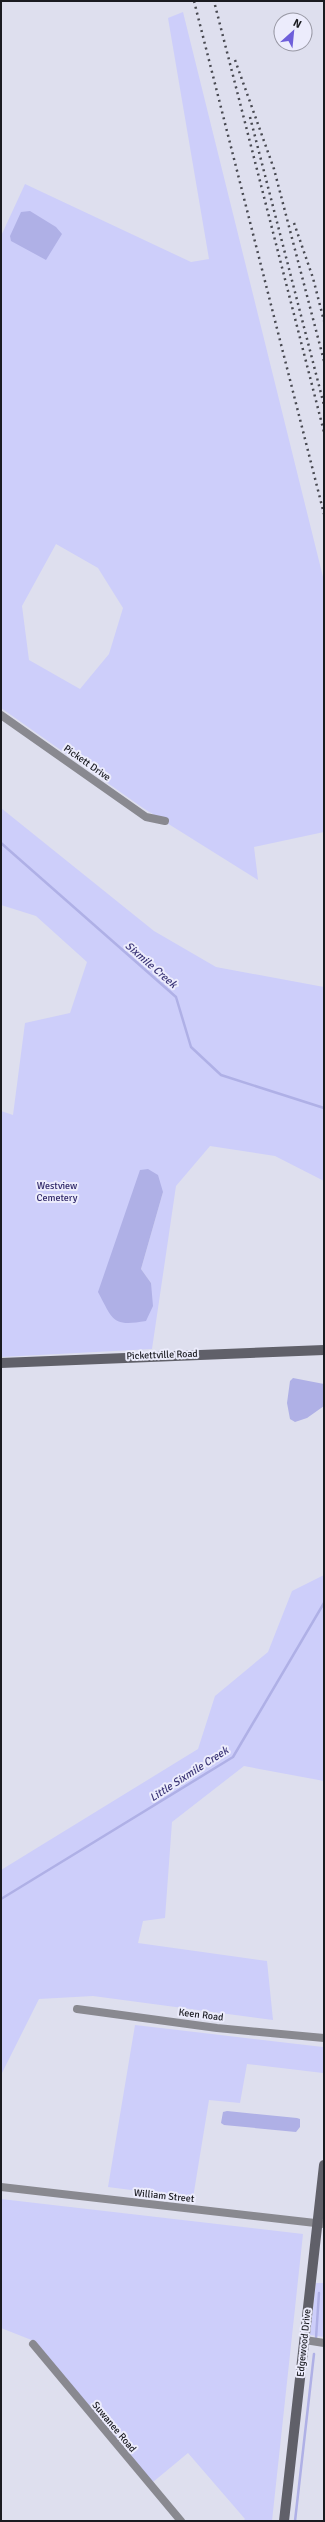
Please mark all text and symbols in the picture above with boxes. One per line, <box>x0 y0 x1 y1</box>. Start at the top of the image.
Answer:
north arrow <box>273 12 313 52</box>
text: N <box>291 16 304 31</box>
street label: Pickett Drive <box>61 742 113 784</box>
water label: Sixmile Creek <box>123 939 180 992</box>
park label: Westview Cemetery <box>37 1180 78 1204</box>
street label: Pickettville Road <box>126 1348 198 1362</box>
water label: Little Sixmile Creek <box>147 1743 232 1804</box>
street label: Keen Road <box>178 2006 224 2024</box>
street label: William Street <box>133 2187 195 2205</box>
street label: Edgewood Drive <box>294 2308 314 2378</box>
street label: Suwanee Road <box>89 2399 139 2455</box>

